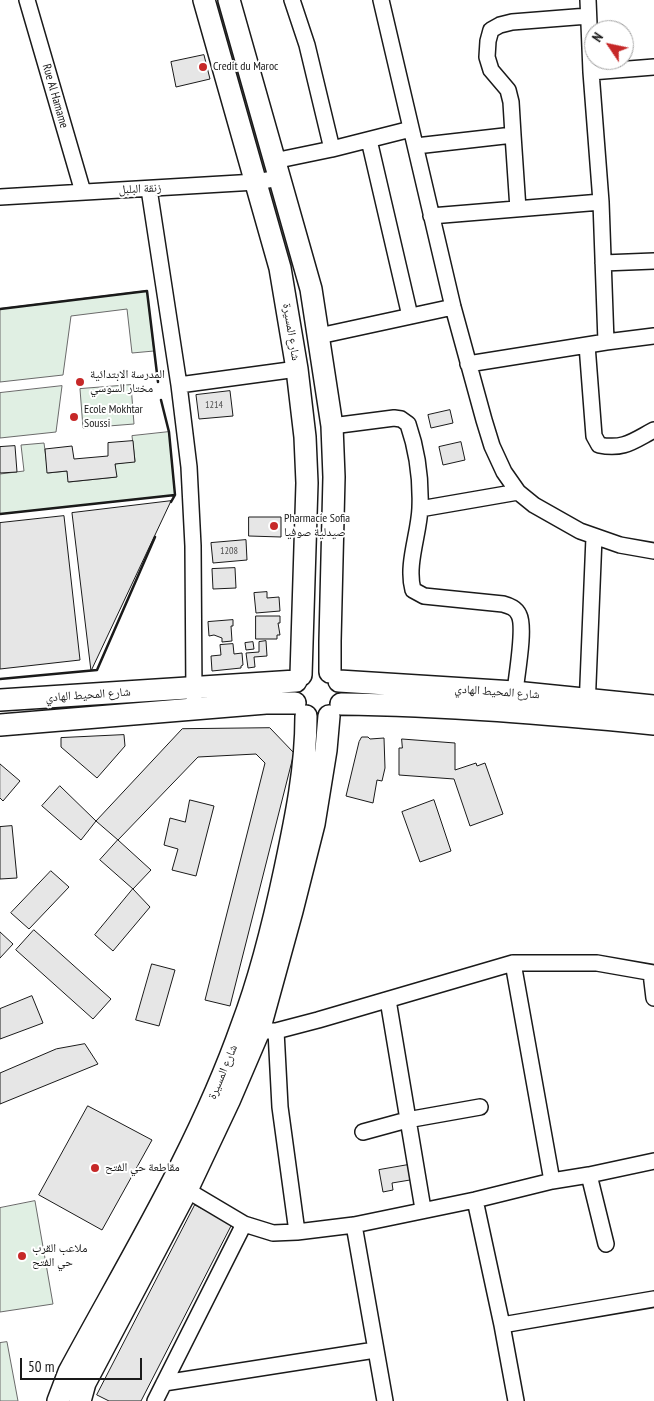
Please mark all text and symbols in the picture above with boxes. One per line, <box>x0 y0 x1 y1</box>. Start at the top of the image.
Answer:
north arrow <box>584 20 634 70</box>
text: N <box>588 29 607 45</box>
place label: Credit du Maroc <box>213 60 278 74</box>
marker: Credit du Maroc <box>197 61 209 73</box>
street label: Rue Al Hamame <box>39 62 71 130</box>
street label: زنقة البلبل <box>118 181 162 197</box>
street label: شارع المسيرة <box>279 302 303 362</box>
place label: المدرسة الابتدائية مختار السوسي <box>90 368 165 396</box>
marker: المدرسة الابتدائية مختار السوسي <box>74 376 86 388</box>
house number: 1214 <box>205 399 223 411</box>
place label: Ecole Mokhtar Soussi <box>84 403 143 431</box>
marker: Ecole Mokhtar Soussi <box>68 411 80 423</box>
place label: Pharmacie Sofia صيدلية صوفيا <box>284 512 350 540</box>
marker: Pharmacie Sofia صيدلية صوفيا <box>268 520 280 532</box>
house number: 1208 <box>220 545 238 557</box>
street label: شارع المحيط الهادي <box>454 682 540 702</box>
street label: شارع المحيط الهادي <box>45 685 131 705</box>
street label: شارع المسيرة <box>205 1043 241 1101</box>
place label: مقاطعة حي الفتح <box>105 1161 180 1175</box>
marker: مقاطعة حي الفتح <box>89 1162 101 1174</box>
place label: ملاعب القرب حي الفتح <box>32 1242 87 1270</box>
marker: ملاعب القرب حي الفتح <box>16 1250 28 1262</box>
scale bar <box>22 1348 145 1380</box>
text: 50 m <box>28 1357 54 1376</box>

